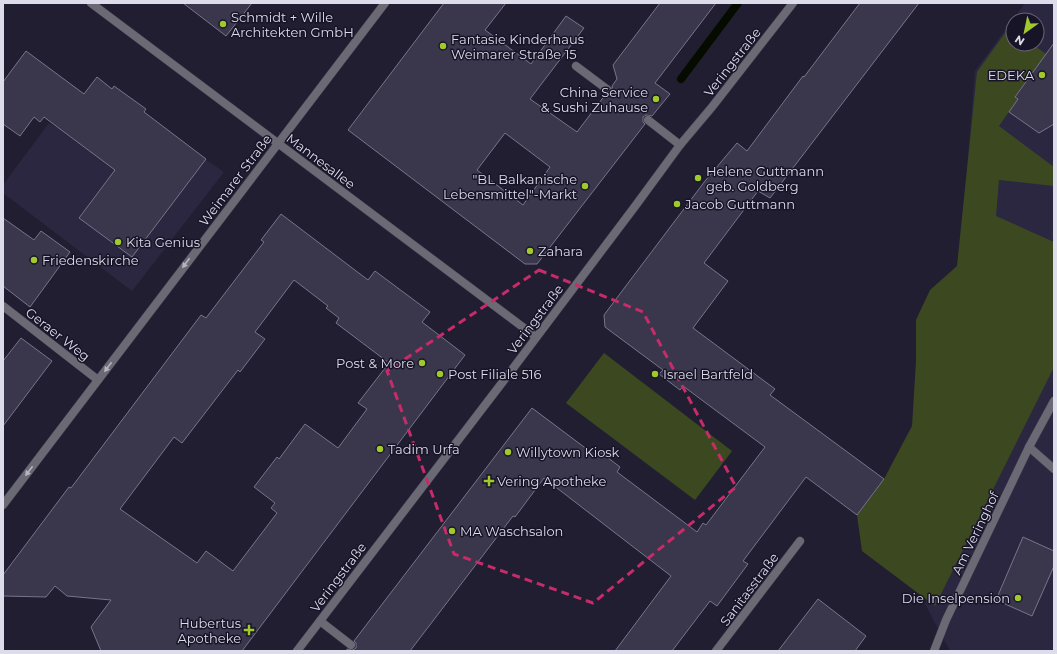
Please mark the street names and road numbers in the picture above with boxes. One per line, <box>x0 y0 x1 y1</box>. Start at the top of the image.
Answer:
street label: Veringstraße <box>700 24 764 100</box>
street label: Mannesallee <box>283 130 359 192</box>
street label: Weimarer Straße <box>195 131 275 229</box>
street label: Veringstraße <box>504 281 566 357</box>
street label: Geraer Weg <box>23 304 93 364</box>
street label: Am Veringhof <box>948 488 1002 577</box>
street label: Veringstraße <box>307 539 369 615</box>
street label: Sanitasstraße <box>716 549 782 629</box>

